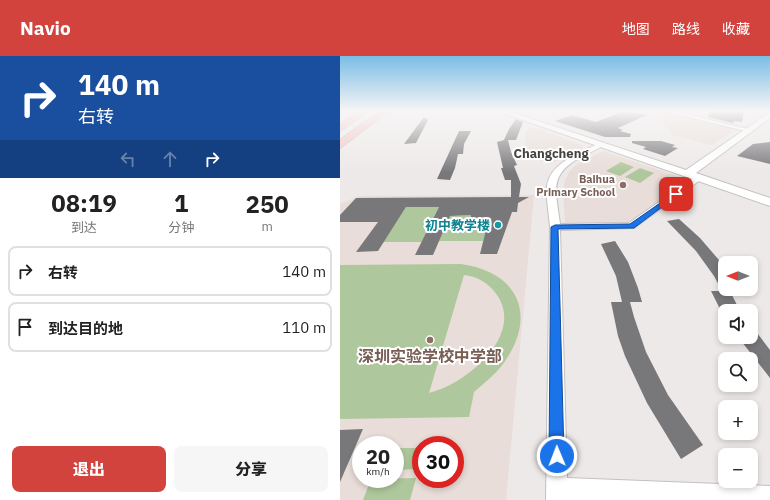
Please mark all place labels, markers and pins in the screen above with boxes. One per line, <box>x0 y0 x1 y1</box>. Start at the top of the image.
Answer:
place label: Baihua Primary School <box>536 172 616 199</box>
pin <box>659 177 693 211</box>
marker: Baihua Primary School <box>618 180 628 190</box>
place label: 初中教学楼 <box>425 217 490 234</box>
marker: 初中教学楼 <box>493 220 503 230</box>
marker: 深圳实验学校中学部 <box>425 335 435 345</box>
place label: 深圳实验学校中学部 <box>358 346 502 366</box>

